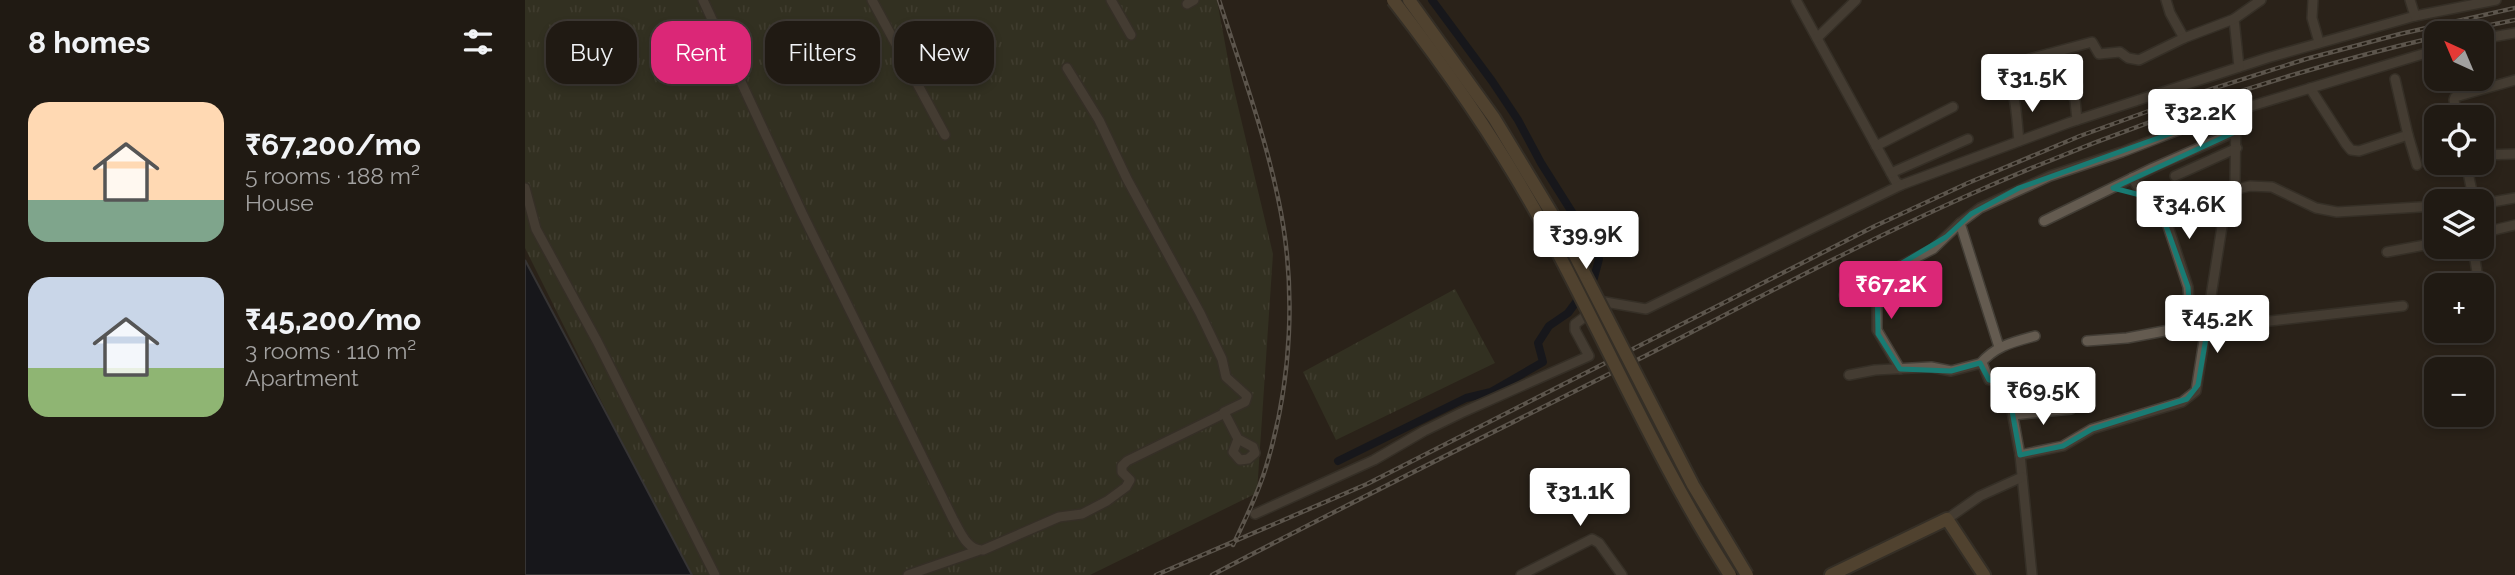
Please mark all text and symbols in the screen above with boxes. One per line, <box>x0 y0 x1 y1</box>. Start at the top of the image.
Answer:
chip: Buy <box>546 21 637 84</box>
chip: Rent <box>651 21 751 84</box>
chip: Filters <box>765 21 880 84</box>
chip: New <box>894 21 994 84</box>
north arrow <box>2424 21 2494 91</box>
map controls <box>2424 21 2494 427</box>
icon: filters <box>459 23 497 61</box>
text: 8 homes <box>28 25 150 60</box>
pin: ₹31.5K <box>1975 54 2089 114</box>
text: ₹31.5K <box>1997 63 2067 90</box>
pin: ₹32.2K <box>2143 90 2257 149</box>
text: ₹32.2K <box>2164 98 2236 125</box>
button: locate <box>2424 105 2494 175</box>
text: ₹67,200/mo <box>245 127 421 162</box>
icon: home <box>84 130 168 214</box>
text: 5 rooms · 188 m² <box>245 162 420 189</box>
pin: ₹34.6K <box>2132 182 2246 241</box>
text: House <box>245 189 314 216</box>
button: layers <box>2424 189 2494 259</box>
text: ₹34.6K <box>2153 190 2225 217</box>
pin: ₹39.9K <box>1529 212 1643 271</box>
text: ₹39.9K <box>1550 220 1622 247</box>
pin: ₹67.2K <box>1834 262 1948 321</box>
text: ₹67.2K <box>1855 270 1927 297</box>
button: + <box>2424 273 2494 343</box>
pin: ₹45.2K <box>2160 296 2274 355</box>
text: ₹45,200/mo <box>245 302 421 337</box>
text: ₹45.2K <box>2181 304 2253 331</box>
icon: home <box>84 305 168 389</box>
text: 3 rooms · 110 m² <box>245 337 416 364</box>
button: − <box>2424 357 2494 427</box>
text: Apartment <box>245 364 359 391</box>
pin: ₹69.5K <box>1986 368 2100 427</box>
text: ₹69.5K <box>2006 376 2080 403</box>
pin: ₹31.1K <box>1523 468 1637 528</box>
text: ₹31.1K <box>1546 477 1614 504</box>

